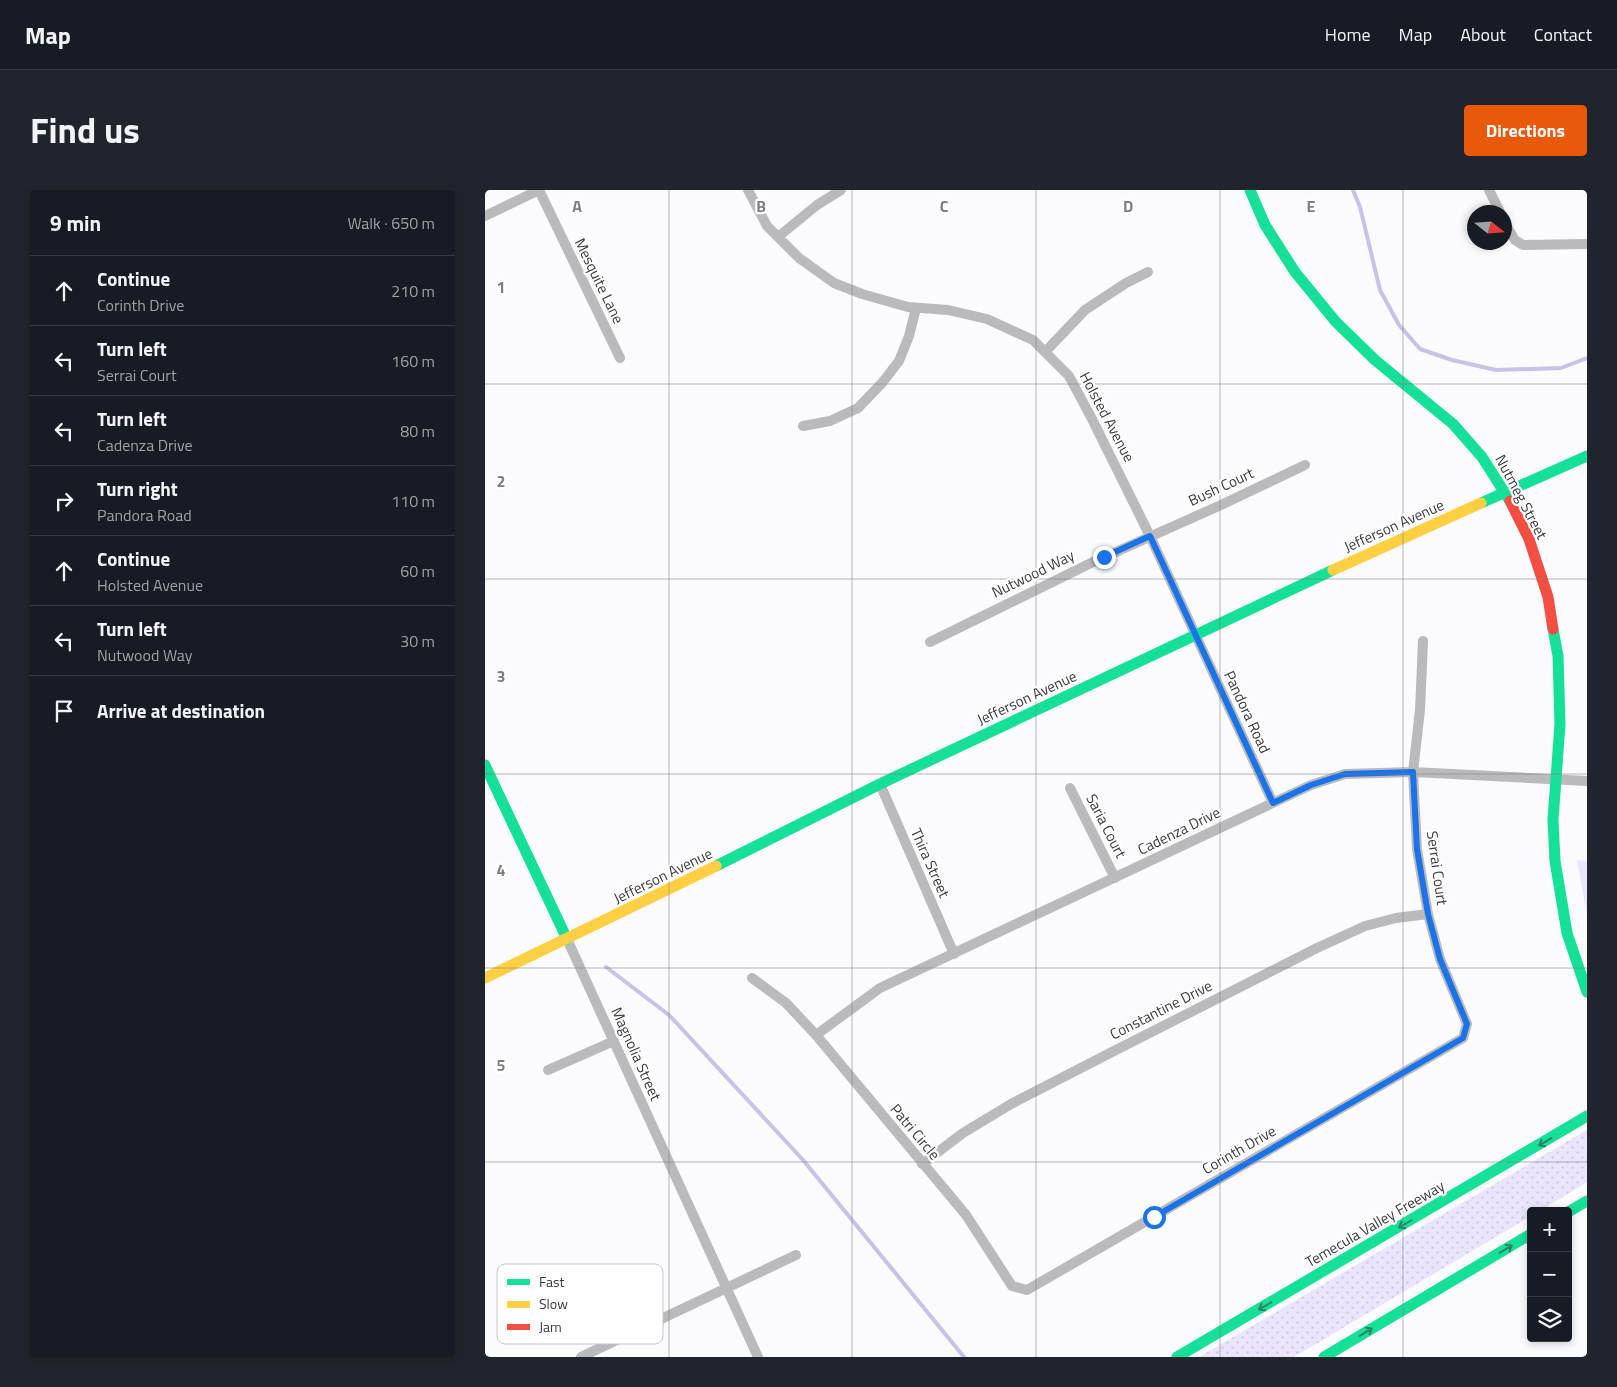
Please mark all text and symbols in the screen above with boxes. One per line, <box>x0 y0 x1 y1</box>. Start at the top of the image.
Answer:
text: Map <box>25 17 71 53</box>
text: Home <box>1325 21 1371 48</box>
text: Map <box>1399 21 1432 48</box>
text: About <box>1460 21 1506 48</box>
text: Contact <box>1534 21 1592 48</box>
text: Find us <box>30 103 140 157</box>
button: Directions <box>1464 105 1587 156</box>
text: A <box>572 194 582 218</box>
text: B <box>756 194 766 218</box>
text: C <box>940 194 949 218</box>
text: D <box>1123 194 1133 218</box>
text: E <box>1307 194 1316 218</box>
north arrow <box>1467 205 1512 250</box>
text: 9 min <box>50 207 101 239</box>
text: Walk · 650 m <box>347 211 435 235</box>
street label: Mesquite Lane <box>569 234 630 327</box>
text: Continue <box>97 264 170 293</box>
text: 1 <box>497 275 505 299</box>
icon: ahead <box>50 277 78 305</box>
text: 210 m <box>391 279 435 303</box>
text: Corinth Drive <box>97 293 184 317</box>
text: Turn left <box>97 334 167 363</box>
icon: left <box>50 347 78 375</box>
text: 160 m <box>391 349 435 373</box>
text: Serrai Court <box>97 363 177 387</box>
street label: Holsted Avenue <box>1074 367 1141 466</box>
text: Turn left <box>97 404 167 433</box>
icon: left <box>50 417 78 445</box>
text: 80 m <box>400 419 435 443</box>
text: Cadenza Drive <box>97 433 193 457</box>
street label: Nutmeg Street <box>1489 450 1554 544</box>
street label: Bush Court <box>1184 461 1258 512</box>
text: 2 <box>497 469 505 493</box>
text: Turn right <box>97 474 178 503</box>
icon: right <box>50 487 78 515</box>
text: 110 m <box>391 489 435 513</box>
street label: Jefferson Avenue <box>1340 493 1448 558</box>
text: Pandora Road <box>97 503 192 527</box>
text: Continue <box>97 544 170 573</box>
street label: Nutwood Way <box>987 544 1078 604</box>
route end <box>1093 546 1116 569</box>
icon: ahead <box>50 557 78 585</box>
text: 60 m <box>400 559 435 583</box>
text: Holsted Avenue <box>97 573 203 597</box>
text: Turn left <box>97 614 167 643</box>
icon: left <box>50 627 78 655</box>
text: 30 m <box>400 629 435 653</box>
text: Nutwood Way <box>97 643 193 667</box>
text: 3 <box>497 664 505 688</box>
street label: Jefferson Avenue <box>973 664 1080 731</box>
street label: Pandora Road <box>1218 667 1277 757</box>
text: Arrive at destination <box>97 696 265 725</box>
icon: arrive <box>50 697 78 725</box>
street label: Saria Court <box>1080 790 1133 863</box>
street label: Cadenza Drive <box>1133 801 1224 861</box>
street label: Thira Street <box>905 824 956 902</box>
street label: Serrai Court <box>1421 829 1454 907</box>
street label: Jefferson Avenue <box>609 842 716 909</box>
text: 4 <box>497 858 506 882</box>
street label: Constantine Drive <box>1106 974 1216 1045</box>
street label: Magnolia Street <box>606 1003 668 1105</box>
text: 5 <box>497 1053 506 1077</box>
street label: Patri Circle <box>885 1098 946 1165</box>
street label: Corinth Drive <box>1198 1119 1280 1180</box>
one-way arrow <box>1539 1137 1553 1147</box>
street label: Temecula Valley Freeway <box>1301 1174 1449 1273</box>
route start <box>1143 1206 1166 1229</box>
map controls <box>1527 1207 1572 1342</box>
button: + <box>1527 1207 1572 1252</box>
one-way arrow <box>1398 1219 1413 1229</box>
one-way arrow <box>1498 1244 1512 1254</box>
button: − <box>1527 1252 1572 1297</box>
legend <box>497 1264 663 1344</box>
text: Fast <box>539 1271 564 1292</box>
text: Slow <box>539 1293 568 1314</box>
button: layers <box>1527 1297 1572 1342</box>
one-way arrow <box>1258 1301 1272 1311</box>
text: Jam <box>539 1316 562 1337</box>
one-way arrow <box>1358 1327 1373 1337</box>

